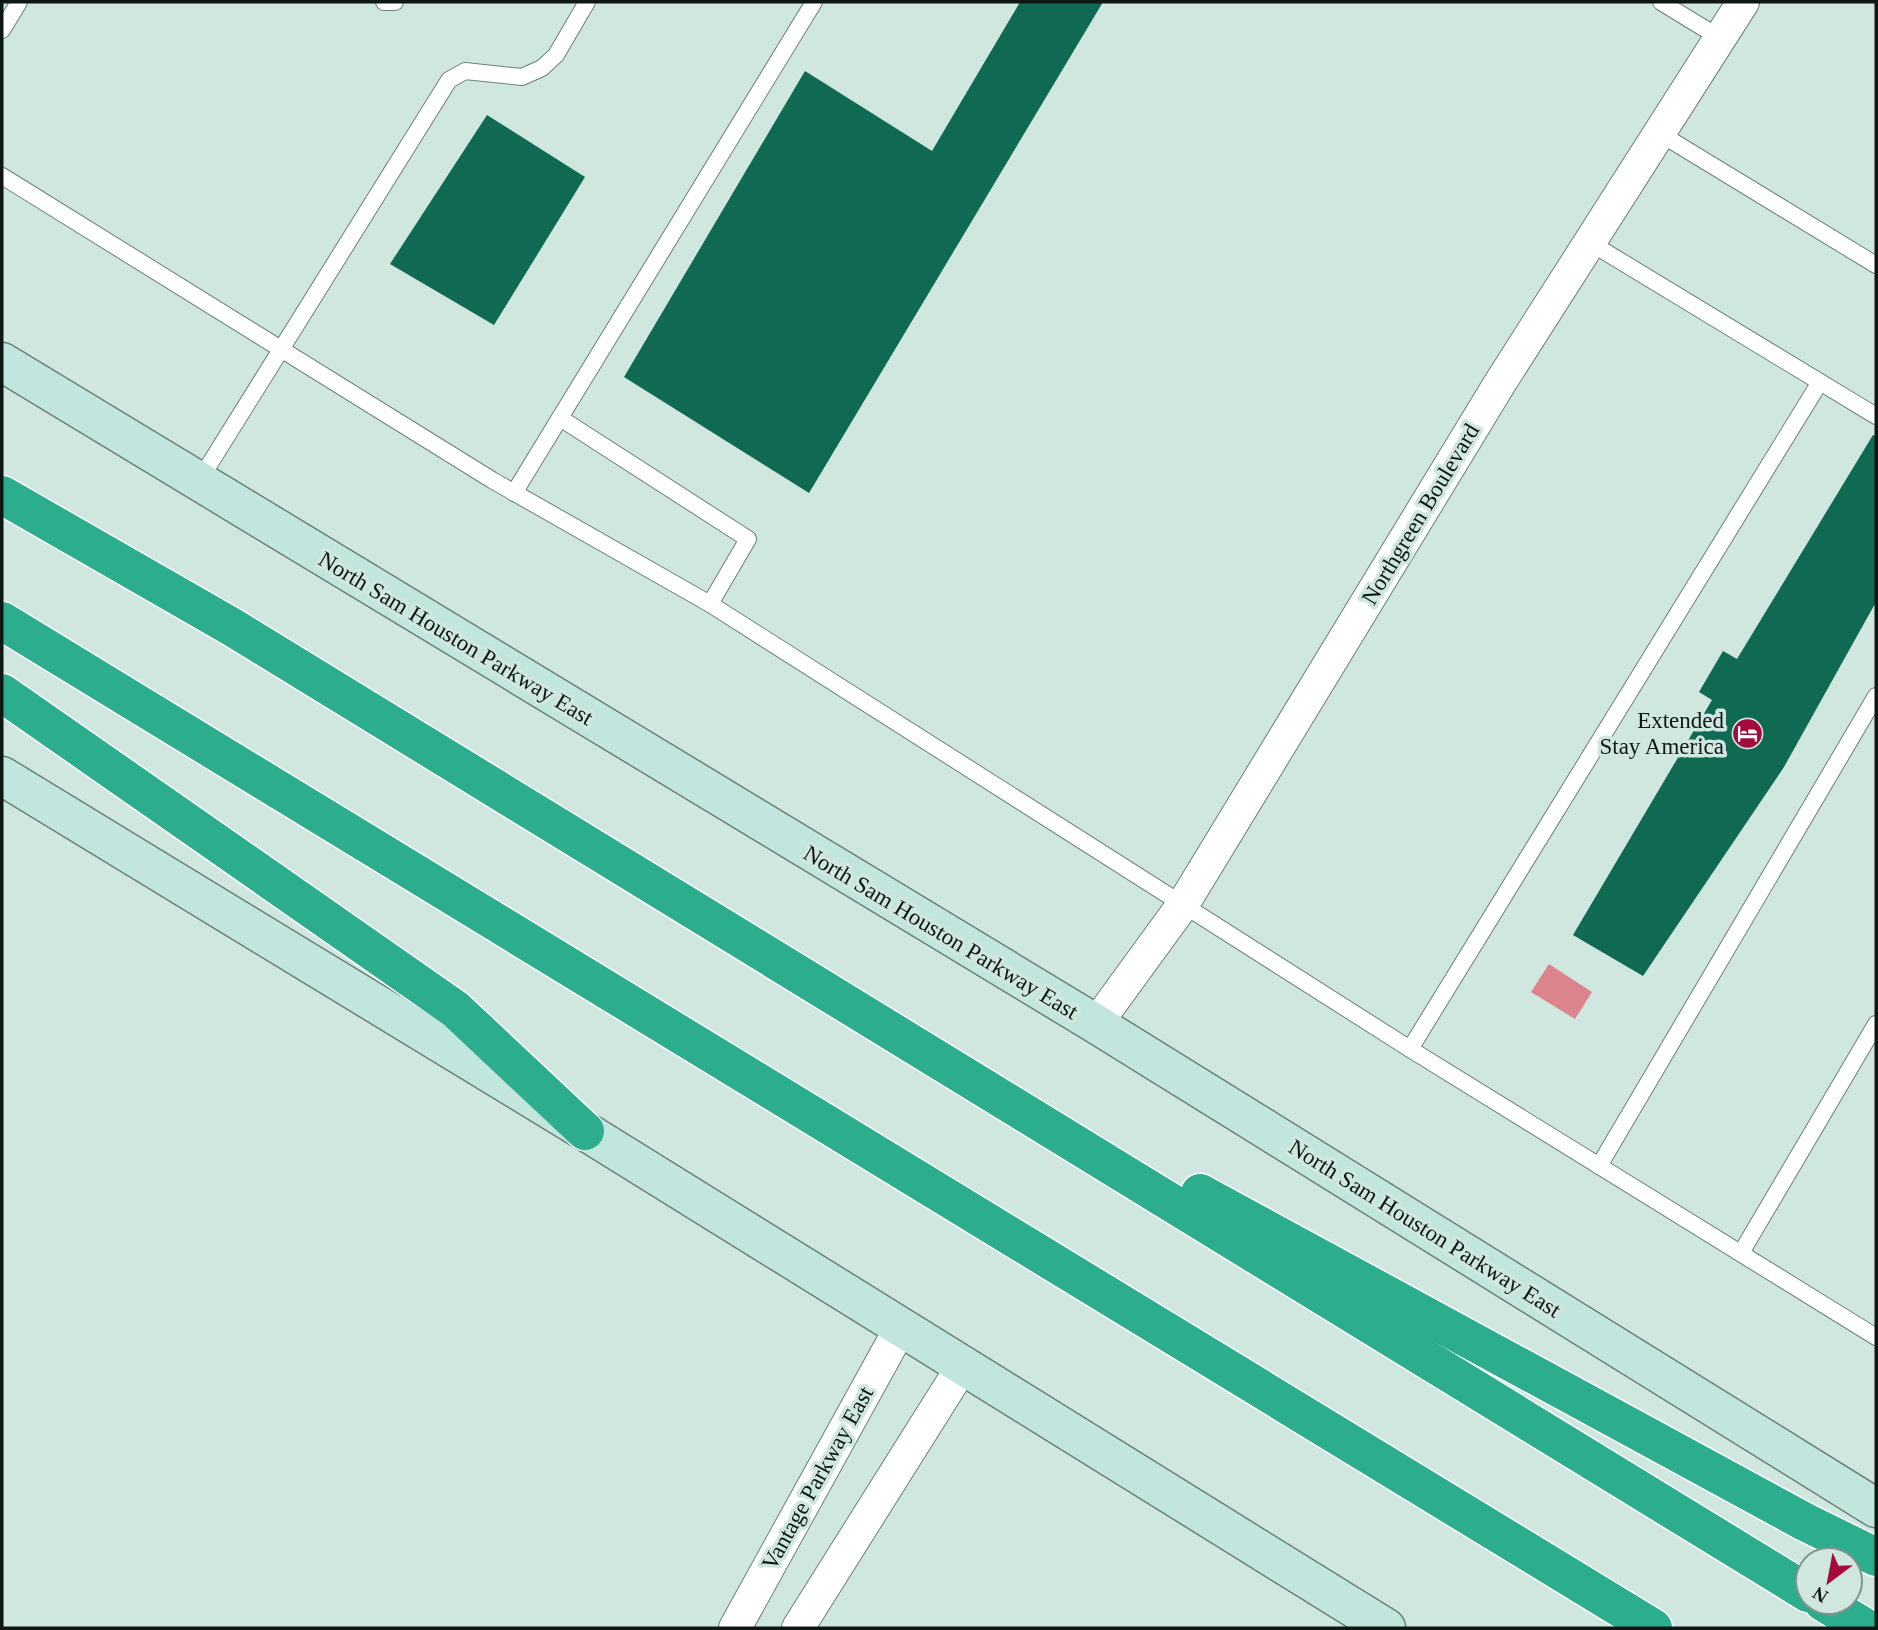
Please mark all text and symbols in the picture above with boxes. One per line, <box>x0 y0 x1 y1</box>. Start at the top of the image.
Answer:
street label: Northgreen Boulevard <box>1357 419 1485 609</box>
street label: North Sam Houston Parkway East <box>314 546 598 731</box>
place label: Extended Stay America <box>1599 708 1724 759</box>
hotel icon: Extended Stay America <box>1730 716 1764 750</box>
street label: North Sam Houston Parkway East <box>799 840 1083 1025</box>
street label: North Sam Houston Parkway East <box>1284 1134 1566 1323</box>
street label: Vantage Parkway East <box>757 1382 879 1574</box>
north arrow <box>1794 1546 1864 1616</box>
text: N <box>1809 1582 1832 1608</box>

